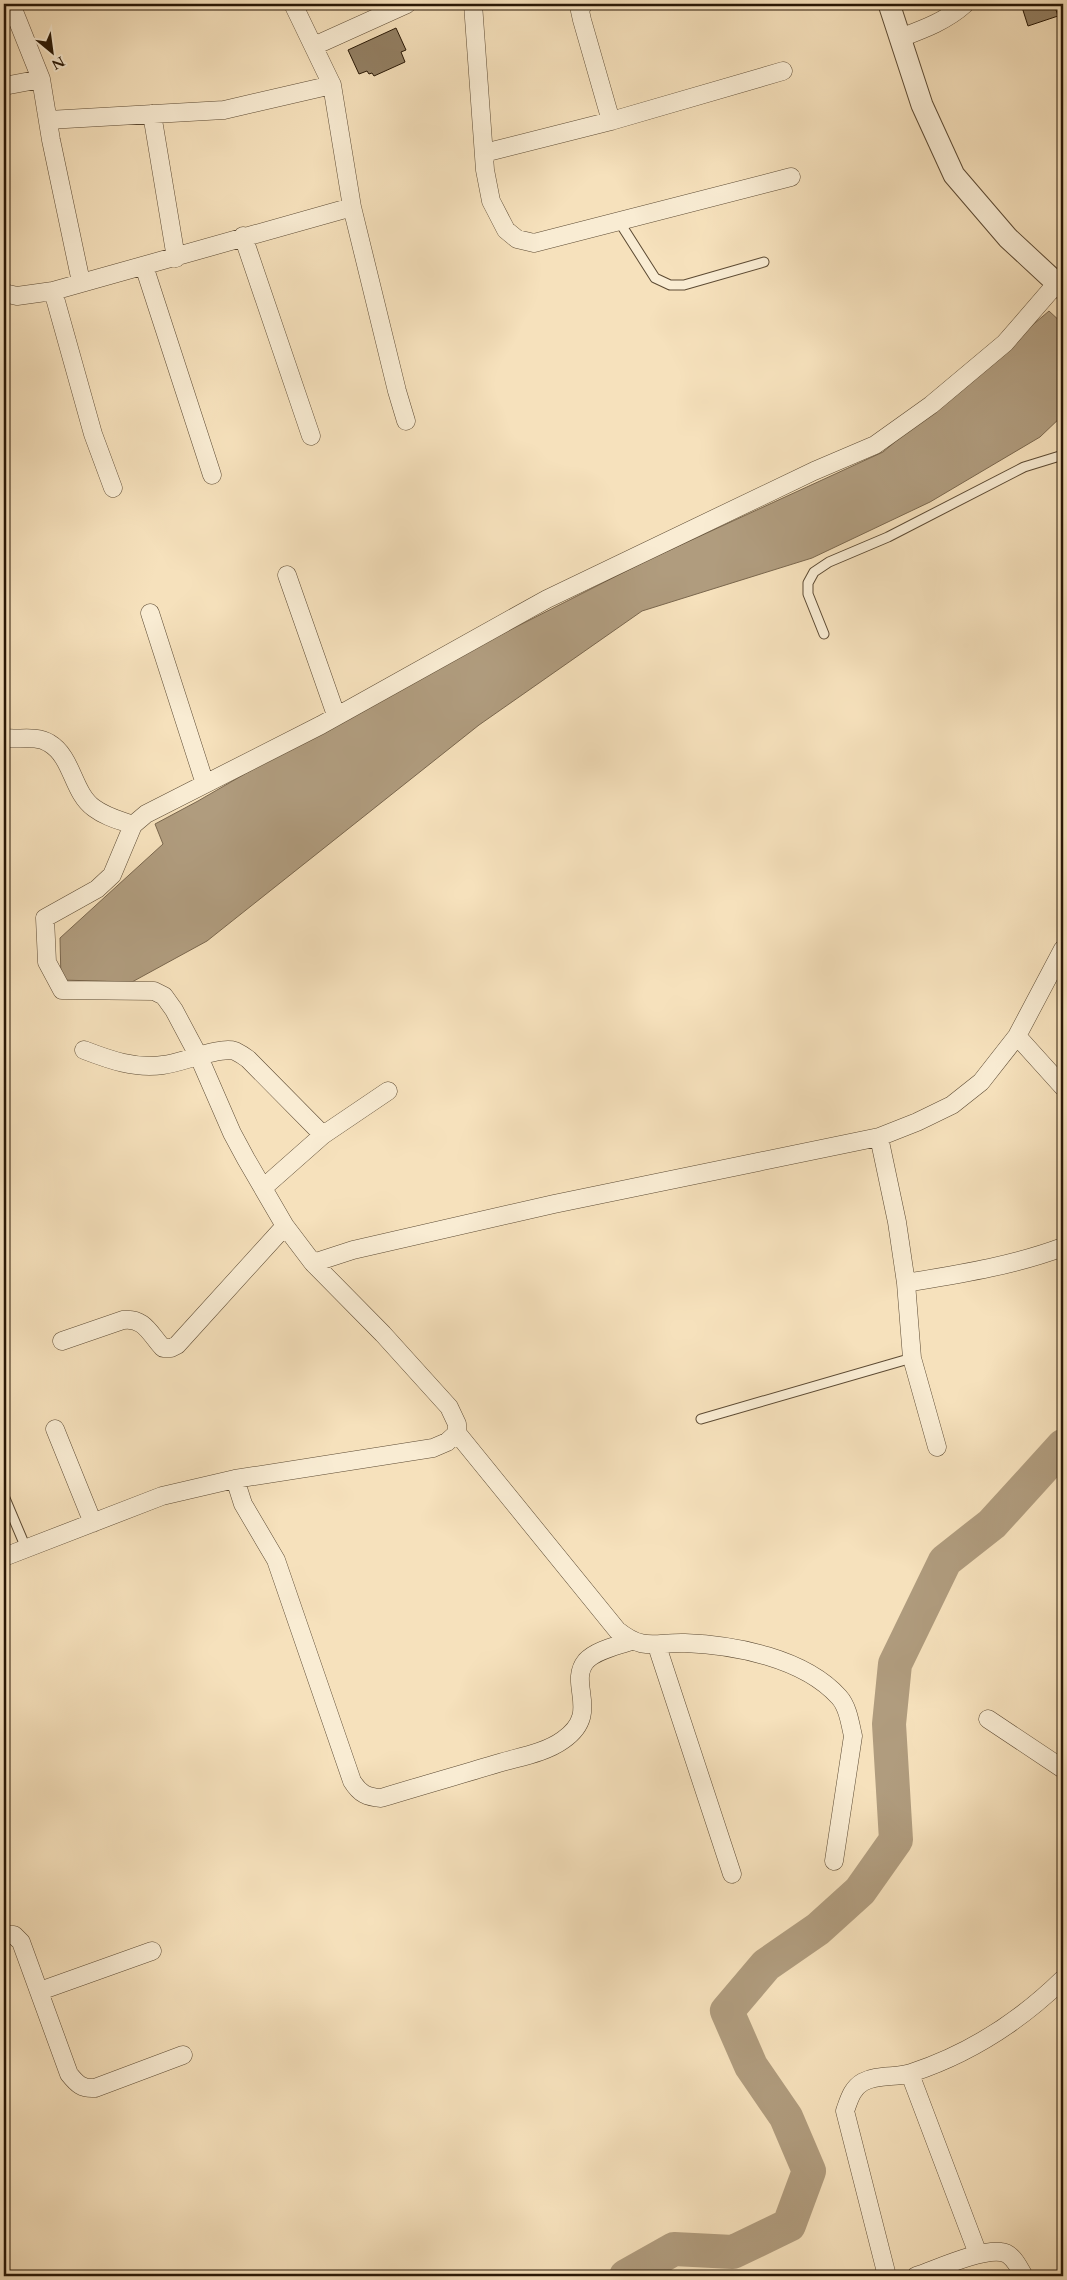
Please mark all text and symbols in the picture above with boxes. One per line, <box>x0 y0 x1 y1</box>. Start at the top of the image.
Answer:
north arrow <box>28 28 78 78</box>
text: N <box>48 52 68 74</box>

